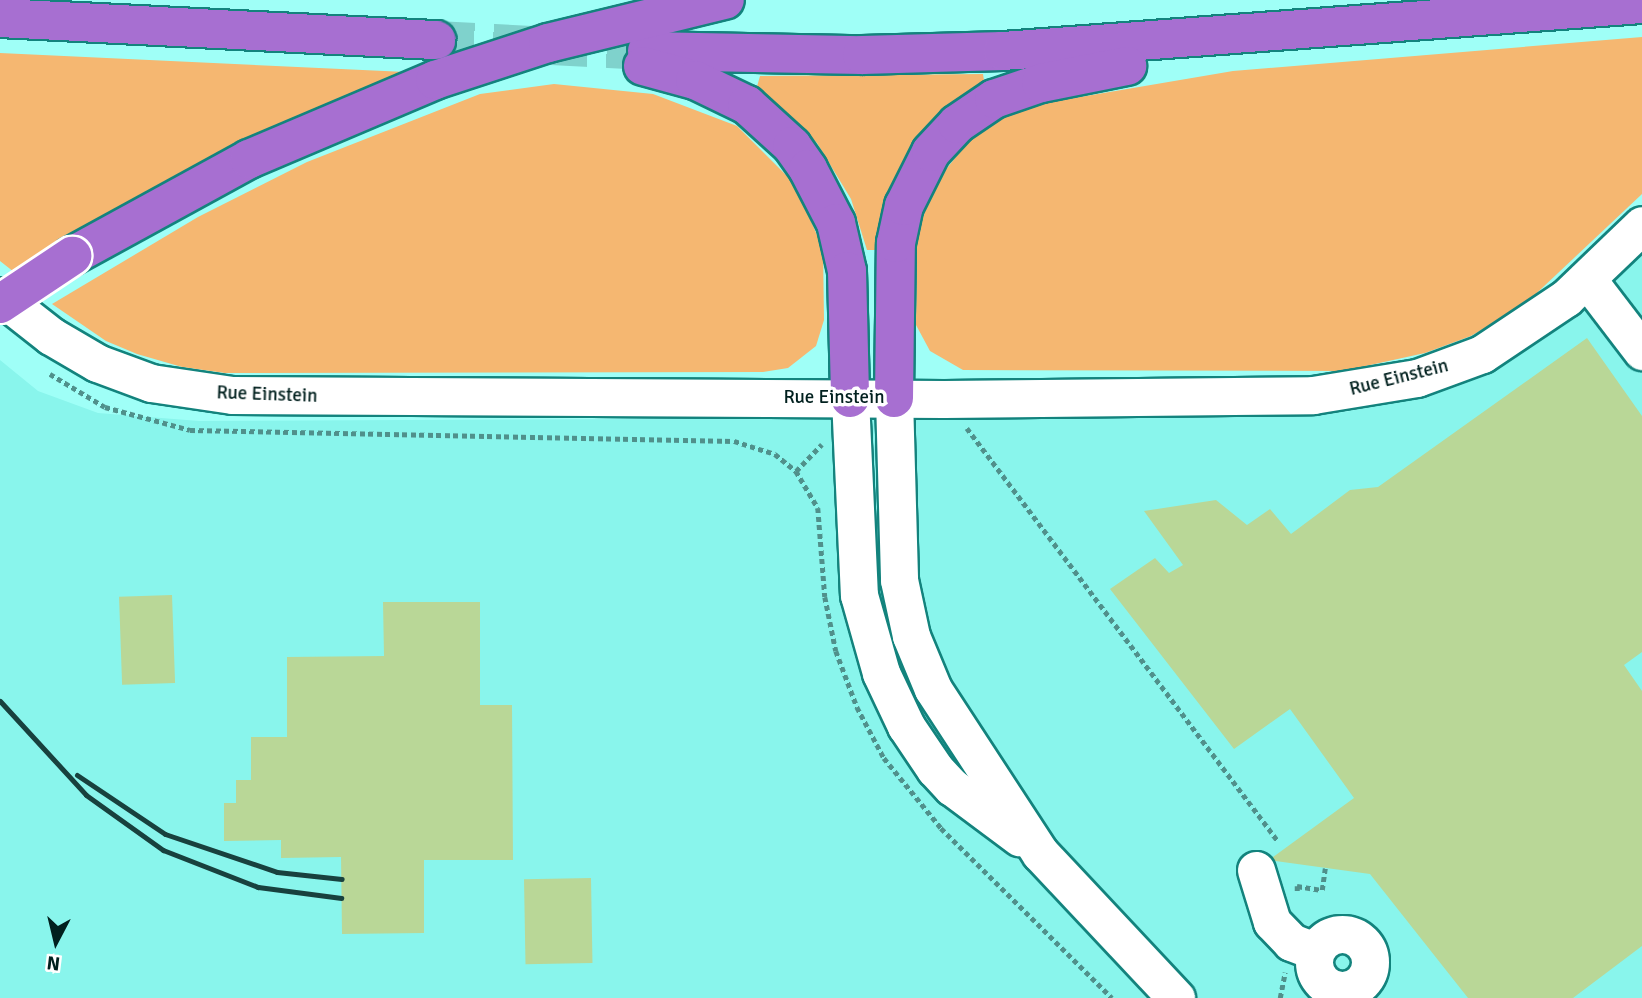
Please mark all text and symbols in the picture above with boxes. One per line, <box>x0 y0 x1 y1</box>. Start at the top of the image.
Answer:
street label: Rue Einstein <box>1347 355 1451 401</box>
street label: Rue Einstein <box>216 382 318 408</box>
street label: Rue Einstein <box>783 387 885 409</box>
north arrow <box>21 907 91 977</box>
text: N <box>45 950 61 976</box>

